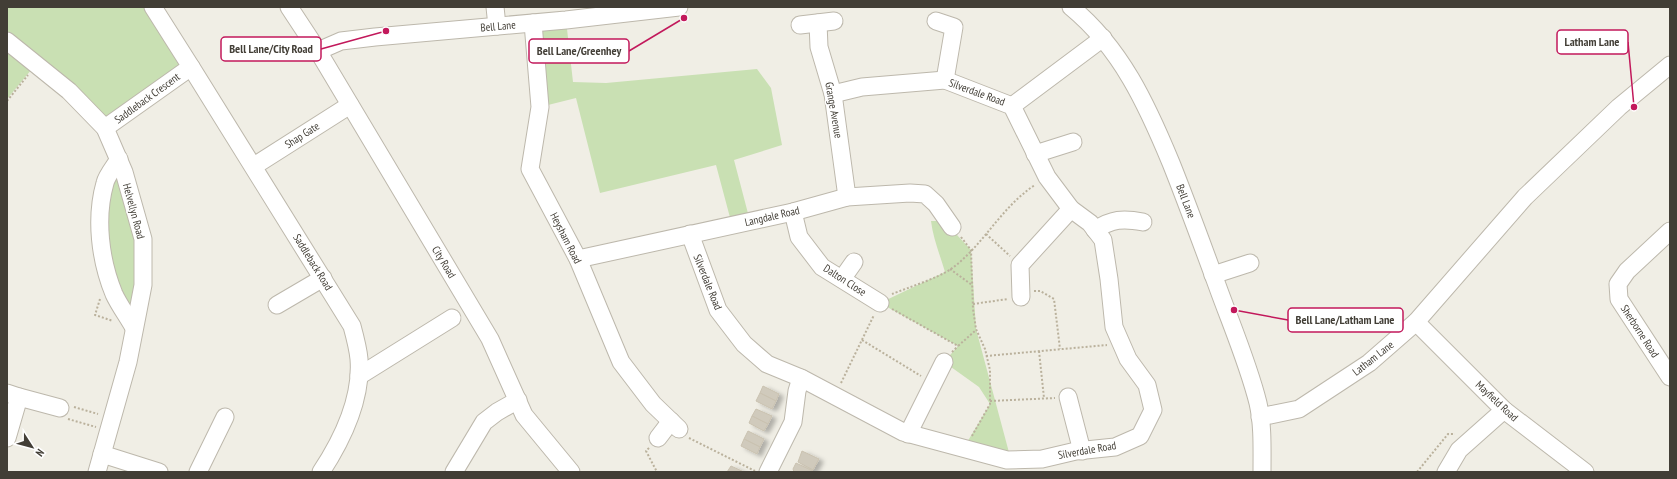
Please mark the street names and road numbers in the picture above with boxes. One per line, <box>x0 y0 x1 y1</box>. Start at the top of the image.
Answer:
street label: Bell Lane <box>480 17 517 35</box>
street label: Saddleback Crescent <box>112 70 182 126</box>
street label: Silverdale Road <box>947 75 1007 109</box>
street label: Grange Avenue <box>822 81 846 140</box>
street label: Shap Gate <box>282 118 322 151</box>
street label: Helvellyn Road <box>120 182 148 241</box>
street label: Bell Lane <box>1173 182 1199 220</box>
street label: Langdale Road <box>743 203 801 229</box>
street label: Heysham Road <box>547 210 585 266</box>
street label: Saddleback Road <box>290 231 336 293</box>
street label: City Road <box>429 243 459 281</box>
street label: Silverdale Road <box>690 252 726 312</box>
street label: Dalton Close <box>821 261 869 299</box>
street label: Sherborne Road <box>1618 302 1662 360</box>
street label: Latham Lane <box>1349 337 1397 379</box>
street label: Mayfield Road <box>1473 378 1521 424</box>
street label: Silverdale Road <box>1057 438 1117 462</box>

